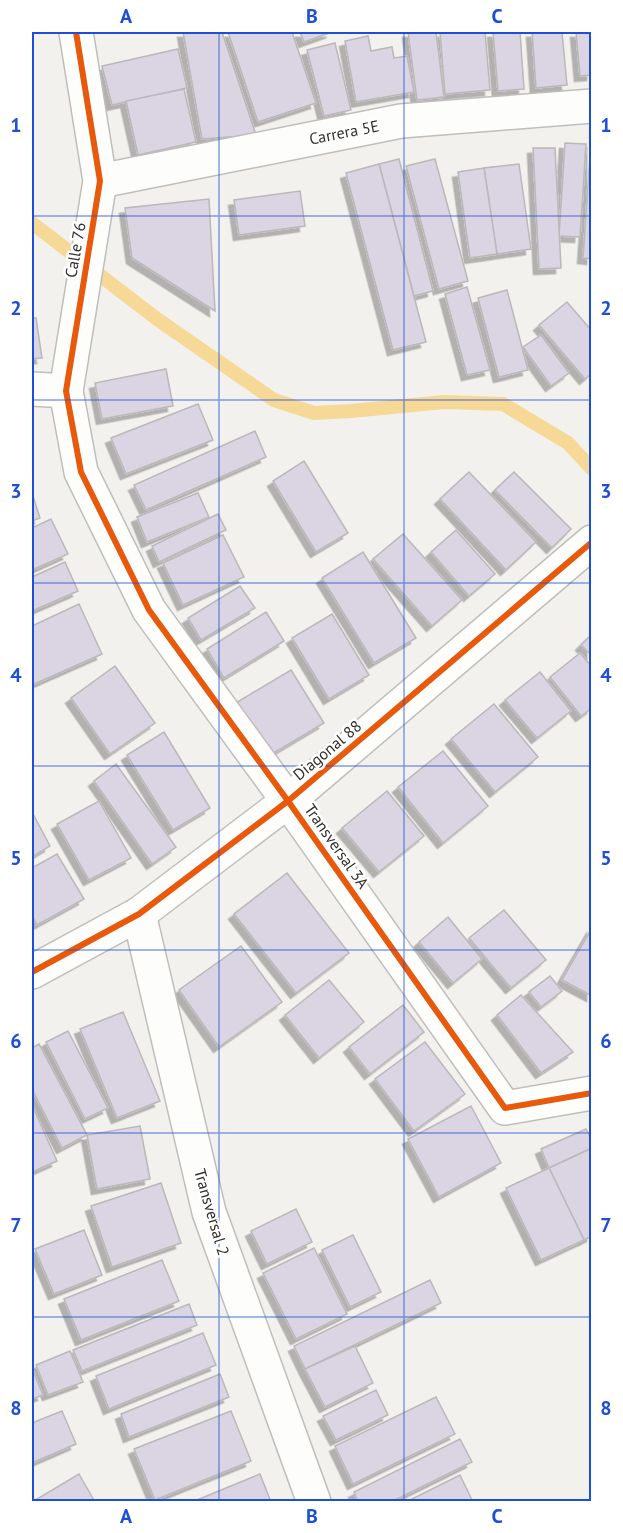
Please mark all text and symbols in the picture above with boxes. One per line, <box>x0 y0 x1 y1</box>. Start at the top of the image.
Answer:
text: A <box>120 3 133 29</box>
text: B <box>306 3 318 29</box>
text: C <box>491 3 503 29</box>
text: 1 <box>10 112 22 138</box>
text: 1 <box>600 112 612 138</box>
street label: Carrera 5E <box>307 115 381 149</box>
street label: Calle 76 <box>60 221 90 279</box>
text: 2 <box>10 295 22 321</box>
text: 2 <box>600 295 612 321</box>
text: 3 <box>10 478 22 504</box>
text: 3 <box>600 478 612 504</box>
text: 4 <box>10 662 22 688</box>
text: 4 <box>600 662 612 688</box>
street label: Diagonal 88 <box>289 716 365 784</box>
street label: Transversal 3A <box>300 800 374 893</box>
text: 5 <box>10 845 22 871</box>
text: 5 <box>600 845 612 871</box>
text: 6 <box>10 1028 22 1054</box>
text: 6 <box>600 1028 612 1054</box>
street label: Transversal 2 <box>190 1166 234 1258</box>
text: 7 <box>10 1212 22 1238</box>
text: 7 <box>600 1212 612 1238</box>
text: 8 <box>10 1395 22 1421</box>
text: 8 <box>600 1395 612 1421</box>
text: A <box>120 1503 133 1529</box>
text: B <box>306 1503 318 1529</box>
text: C <box>491 1503 503 1529</box>

